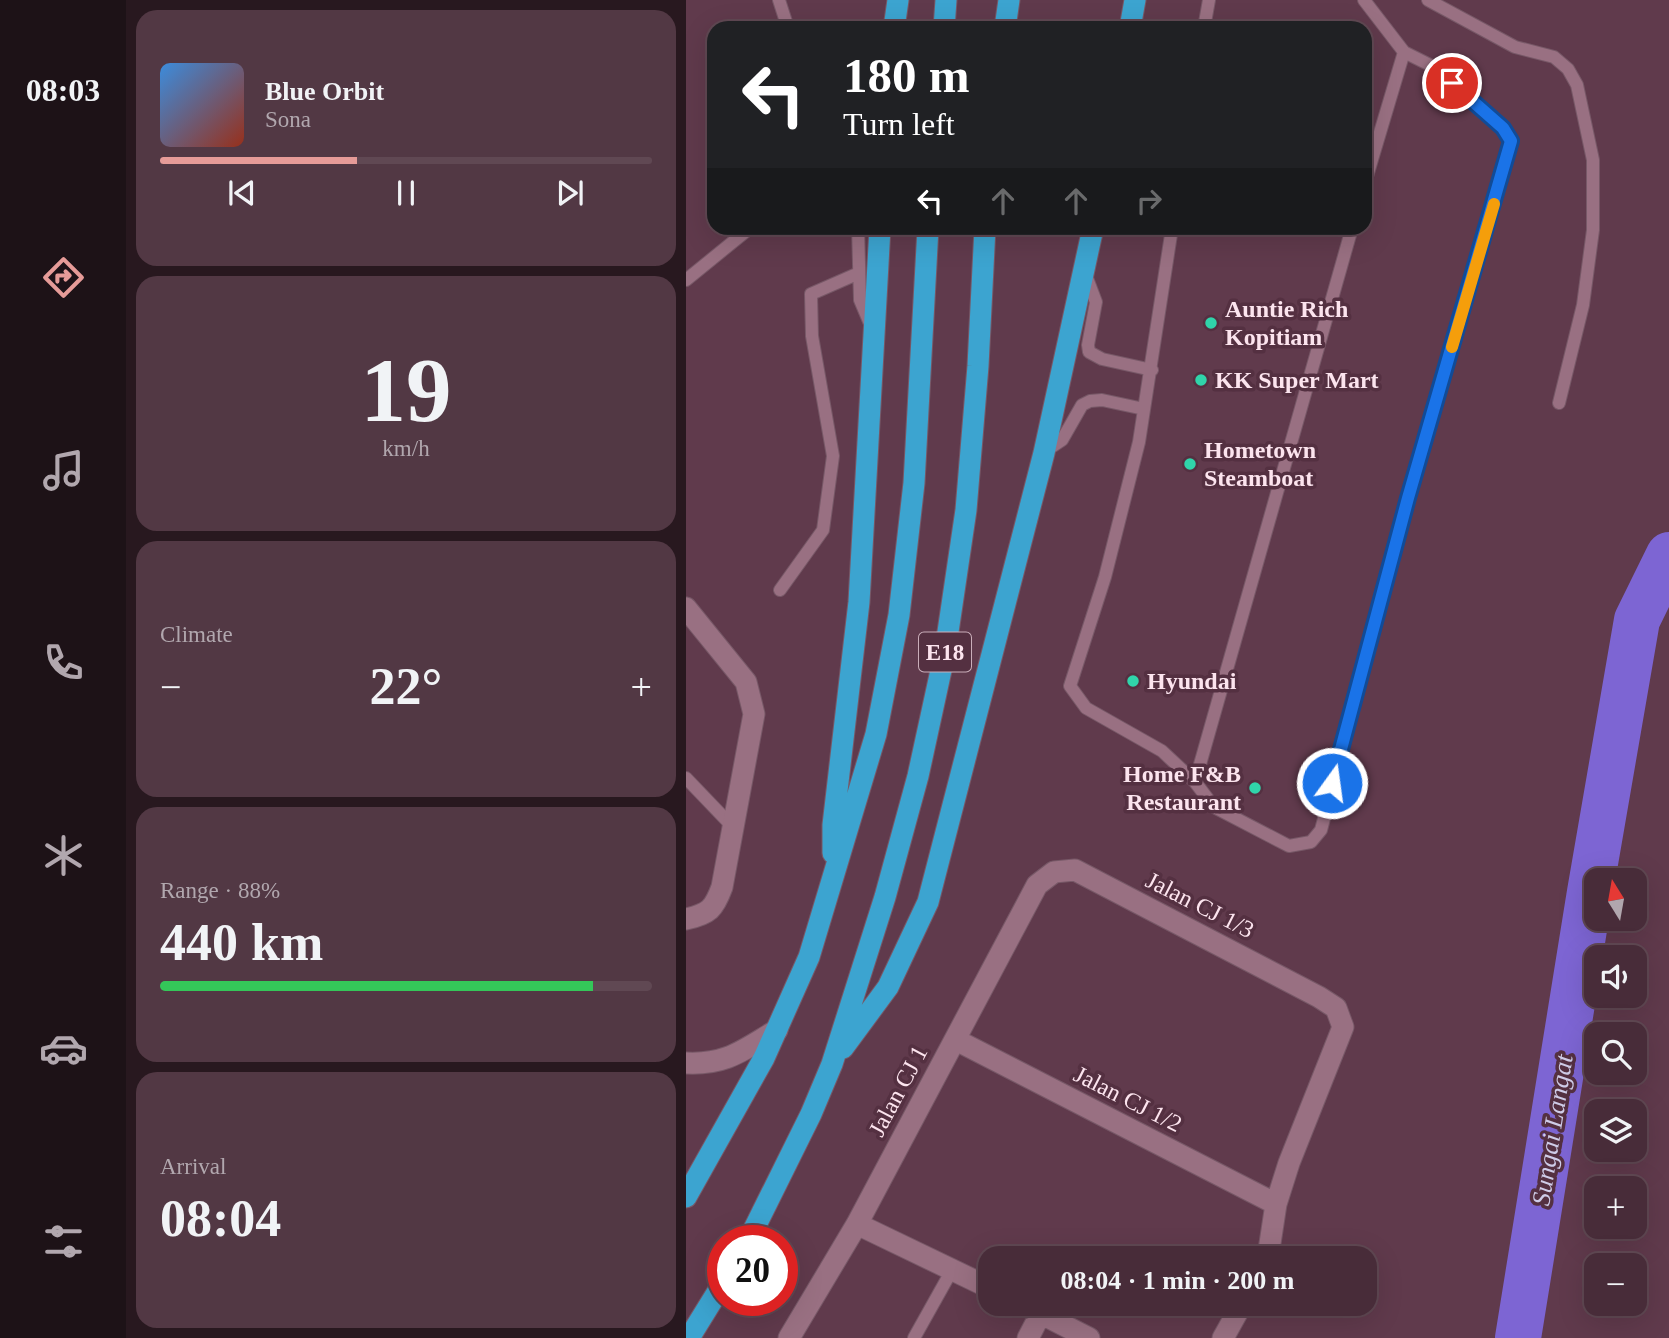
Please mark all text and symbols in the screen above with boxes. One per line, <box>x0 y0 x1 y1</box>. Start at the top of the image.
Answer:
text: 180 m <box>843 48 970 103</box>
icon: left <box>728 49 819 140</box>
pin <box>1422 53 1482 113</box>
icon: arrive <box>1433 64 1471 102</box>
text: 08:03 <box>26 72 100 108</box>
text: Blue Orbit <box>265 77 384 106</box>
text: Turn left <box>843 106 955 142</box>
text: Sona <box>265 107 311 132</box>
icon: previous <box>223 174 261 212</box>
icon: pause <box>387 174 425 212</box>
icon: next <box>551 174 589 212</box>
icon: left <box>911 182 949 220</box>
icon: ahead <box>984 182 1022 220</box>
icon: ahead <box>1057 182 1095 220</box>
icon: right <box>1130 182 1168 220</box>
icon: directions <box>39 253 88 302</box>
place label: Auntie Rich Kopitiam <box>1225 296 1348 350</box>
marker: Auntie Rich Kopitiam <box>1203 315 1219 331</box>
text: 19 <box>361 340 452 441</box>
place label: KK Super Mart <box>1215 367 1379 393</box>
marker: KK Super Mart <box>1193 372 1209 388</box>
text: km/h <box>382 436 430 461</box>
place label: Hometown Steamboat <box>1204 437 1316 491</box>
icon: music <box>39 446 88 495</box>
marker: Hometown Steamboat <box>1182 456 1198 472</box>
text: Climate <box>160 622 233 647</box>
road number: E18 <box>919 632 971 672</box>
icon: phone <box>39 638 88 687</box>
text: 22° <box>370 658 442 715</box>
text: − <box>160 666 181 708</box>
text: + <box>631 666 652 708</box>
place label: Hyundai <box>1147 668 1237 694</box>
marker: Hyundai <box>1125 673 1141 689</box>
position arrow <box>1295 746 1369 820</box>
place label: Home F&B Restaurant <box>1123 761 1241 815</box>
marker: Home F&B Restaurant <box>1247 780 1263 796</box>
icon: climate <box>39 831 88 880</box>
street label: Jalan CJ 1/3 <box>1142 867 1258 943</box>
north arrow <box>1584 868 1647 931</box>
map controls <box>1584 868 1647 1316</box>
text: Range · 88% <box>160 878 280 903</box>
text: 440 km <box>160 914 323 971</box>
button: sound <box>1584 945 1647 1008</box>
button: search <box>1584 1022 1647 1085</box>
icon: car <box>39 1024 88 1073</box>
street label: Jalan CJ 1 <box>863 1041 933 1141</box>
water label: Sungai Langat <box>1526 1052 1579 1208</box>
street label: Jalan CJ 1/2 <box>1070 1061 1186 1137</box>
button: layers <box>1584 1099 1647 1162</box>
text: Arrival <box>160 1154 226 1179</box>
button: + <box>1584 1176 1647 1239</box>
text: 08:04 <box>160 1190 281 1247</box>
icon: filters <box>39 1217 88 1266</box>
speed limit sign: 20 <box>707 1225 798 1316</box>
button: − <box>1584 1253 1647 1316</box>
text: 08:04 · 1 min · 200 m <box>1061 1266 1295 1295</box>

